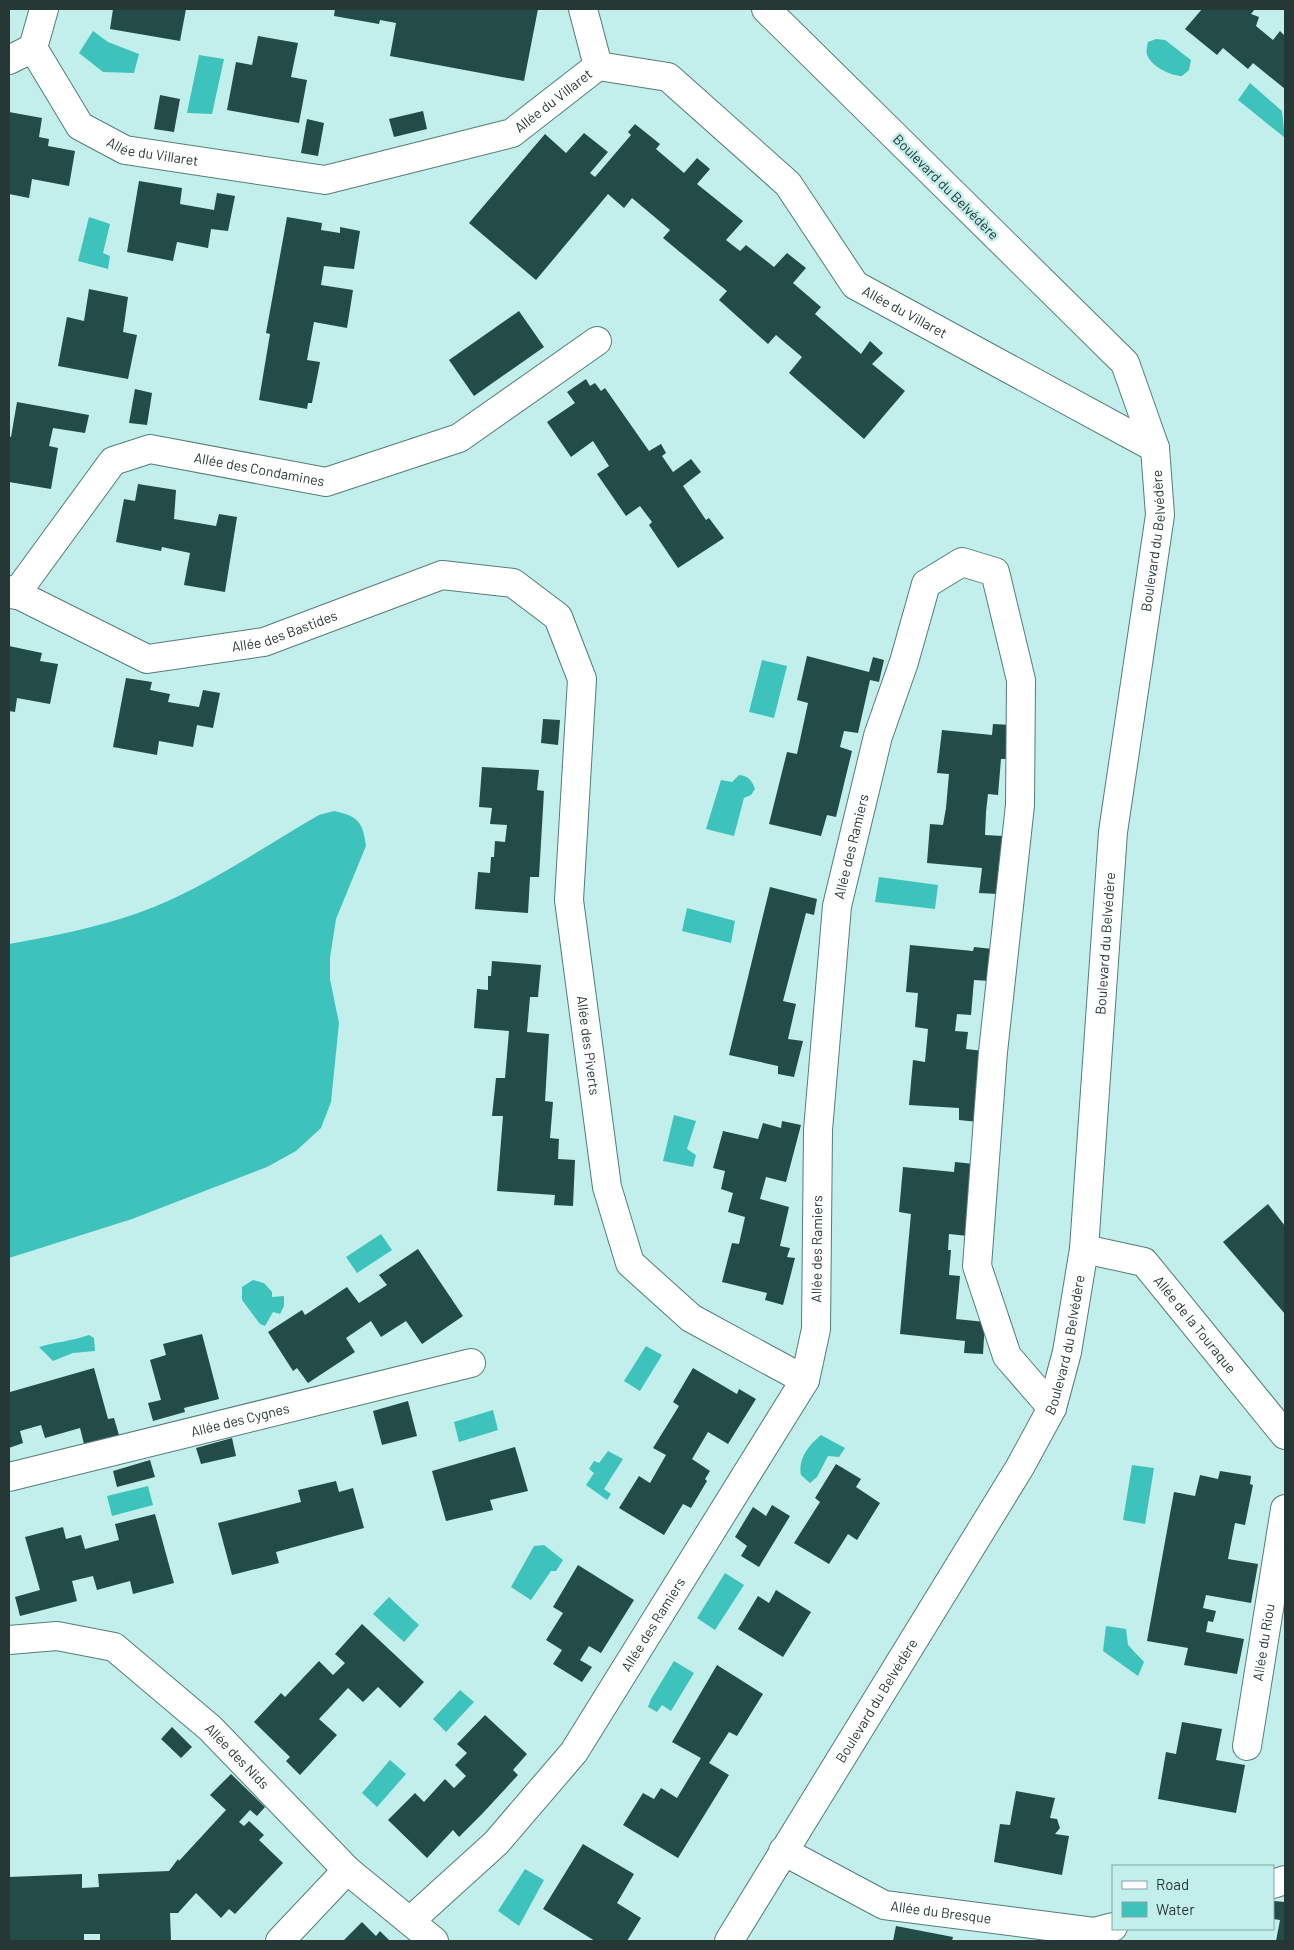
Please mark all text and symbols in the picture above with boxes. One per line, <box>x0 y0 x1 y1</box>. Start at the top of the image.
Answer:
street label: Allée du Villaret <box>511 65 595 136</box>
street label: Boulevard du Belvédère <box>890 130 1003 243</box>
street label: Allée du Villaret <box>104 133 200 169</box>
street label: Allée du Villaret <box>860 282 950 341</box>
street label: Allée des Condamines <box>193 448 326 490</box>
street label: Boulevard du Belvédère <box>1137 469 1168 613</box>
street label: Allée des Bastides <box>230 606 340 655</box>
street label: Allée des Ramiers <box>830 792 872 901</box>
street label: Boulevard du Belvédère <box>1091 872 1118 1015</box>
street label: Allée des Piverts <box>574 994 604 1096</box>
street label: Allée des Ramiers <box>807 1195 825 1303</box>
street label: Allée de la Touraque <box>1151 1272 1240 1376</box>
street label: Boulevard du Belvédère <box>1041 1274 1088 1418</box>
street label: Allée des Cygnes <box>189 1399 291 1440</box>
street label: Allée des Ramiers <box>617 1574 688 1674</box>
street label: Allée du Riou <box>1249 1602 1278 1682</box>
street label: Boulevard du Belvédère <box>832 1635 921 1766</box>
street label: Allée des Nids <box>202 1719 273 1792</box>
legend <box>1112 1865 1274 1930</box>
text: Road <box>1156 1875 1189 1893</box>
street label: Allée du Bresque <box>890 1897 992 1927</box>
text: Water <box>1156 1900 1195 1918</box>

